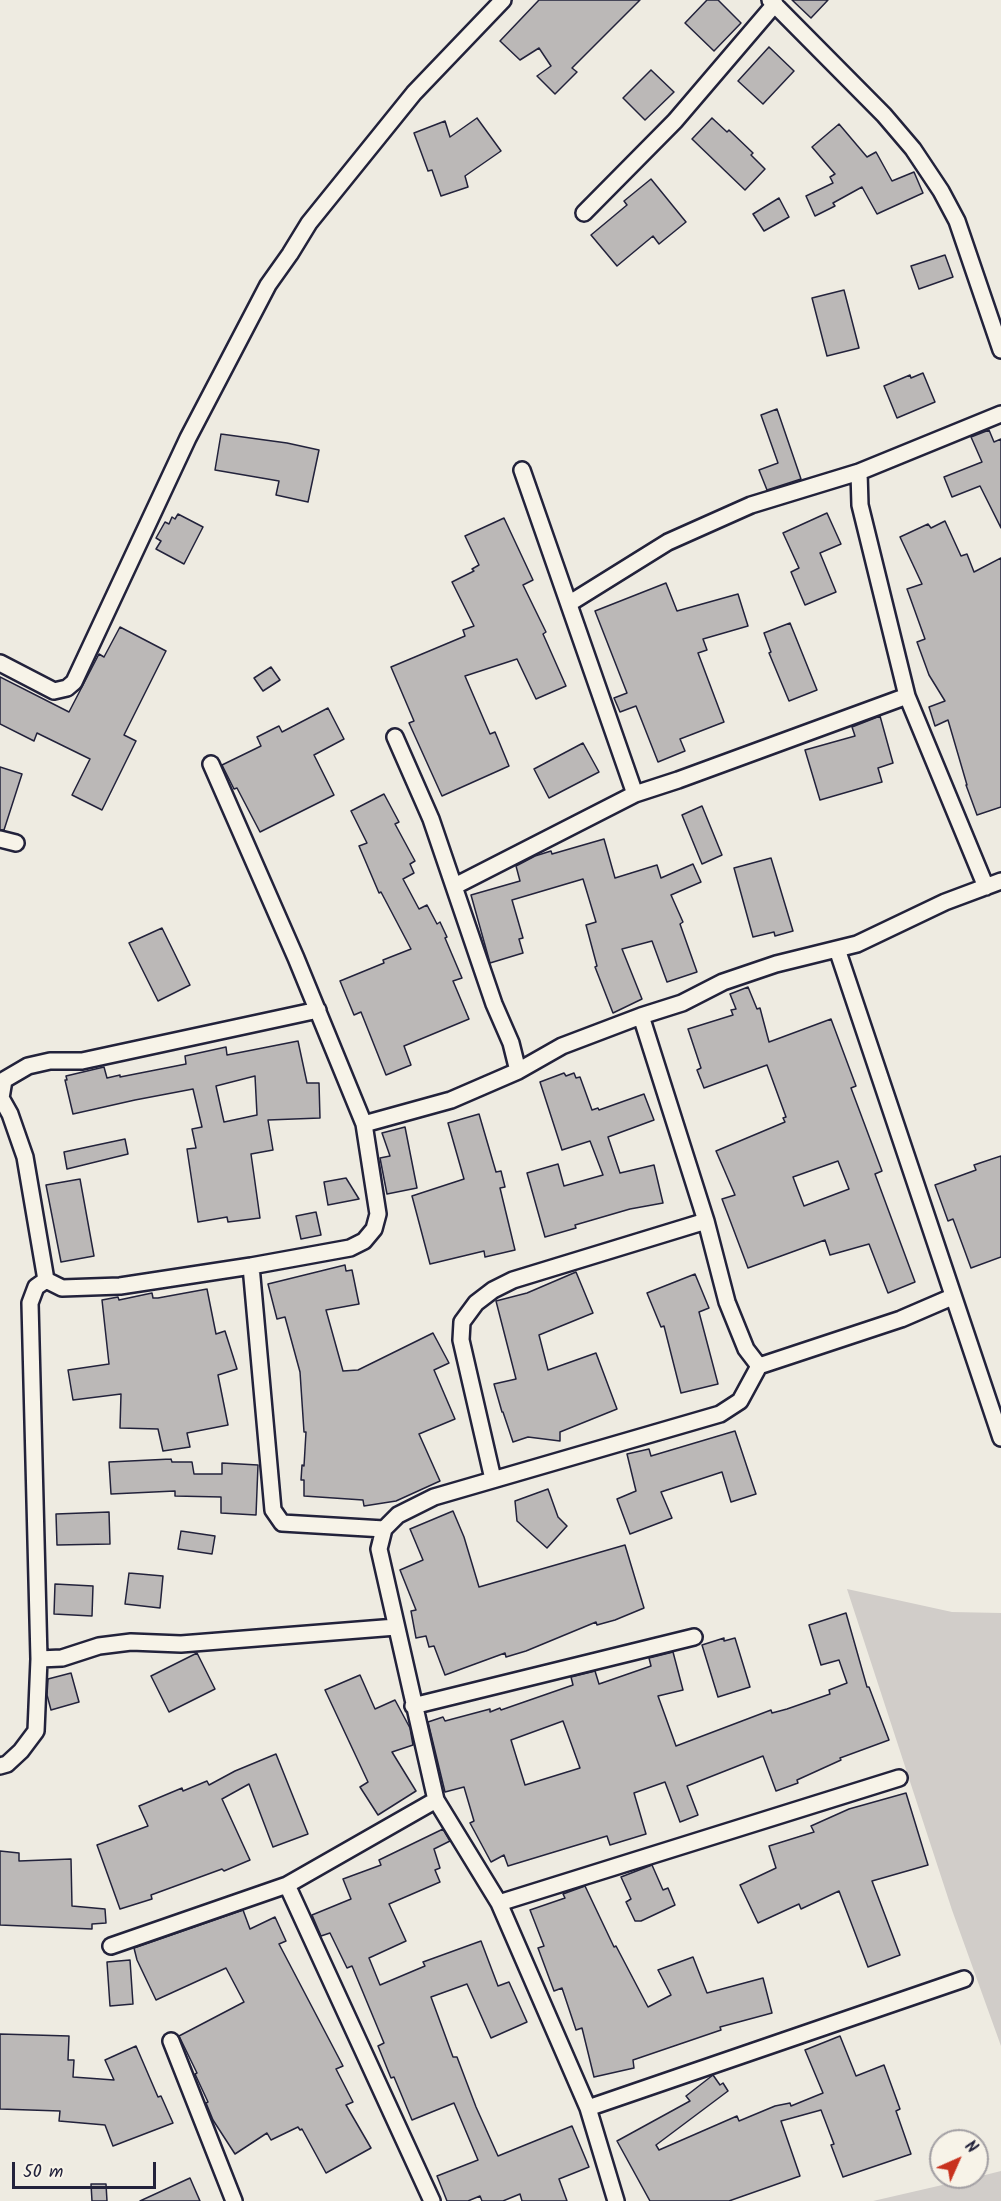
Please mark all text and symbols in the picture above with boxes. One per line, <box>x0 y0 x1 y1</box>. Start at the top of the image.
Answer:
north arrow <box>929 2129 989 2189</box>
text: N <box>958 2135 983 2160</box>
scale bar <box>15 2150 159 2188</box>
text: 50 m <box>23 2158 63 2187</box>

